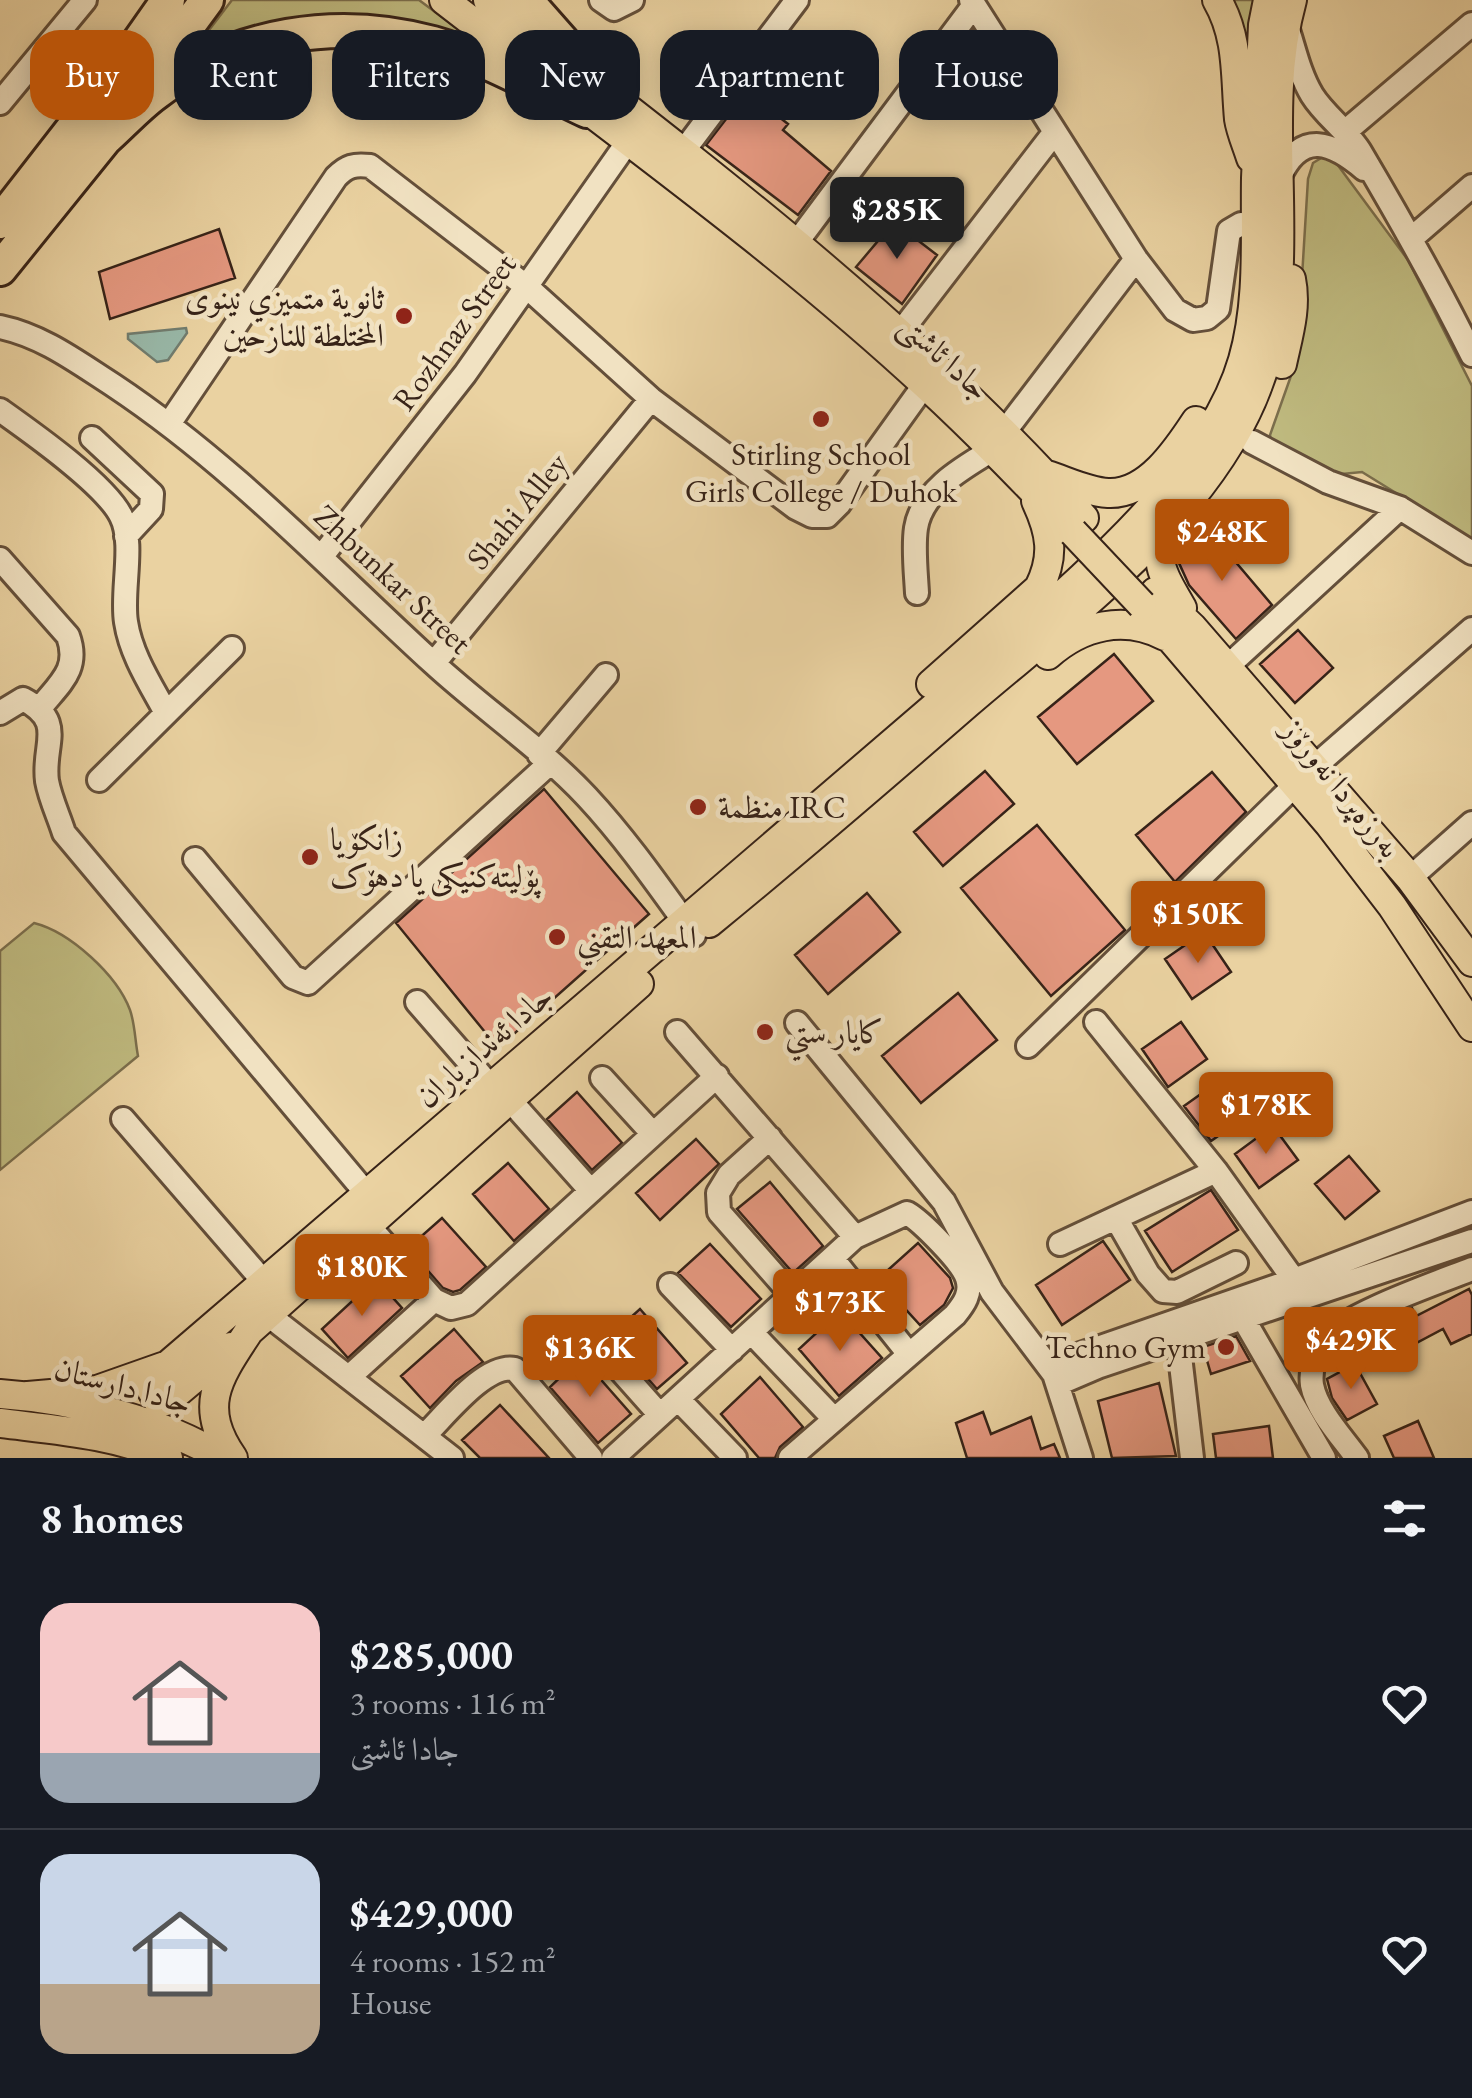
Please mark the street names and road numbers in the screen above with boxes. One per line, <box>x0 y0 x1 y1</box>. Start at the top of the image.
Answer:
street label: Rozhnaz Street <box>383 245 525 419</box>
street label: جادا ئاشتی <box>889 305 1000 411</box>
street label: Shahi Alley <box>457 443 578 578</box>
street label: Zhbunkar Street <box>305 495 481 663</box>
street label: بەرزەپردا نەورۆز <box>1271 707 1411 866</box>
street label: جادا ئەندازیاران <box>407 975 561 1117</box>
street label: جادا دارستان <box>50 1347 196 1423</box>

